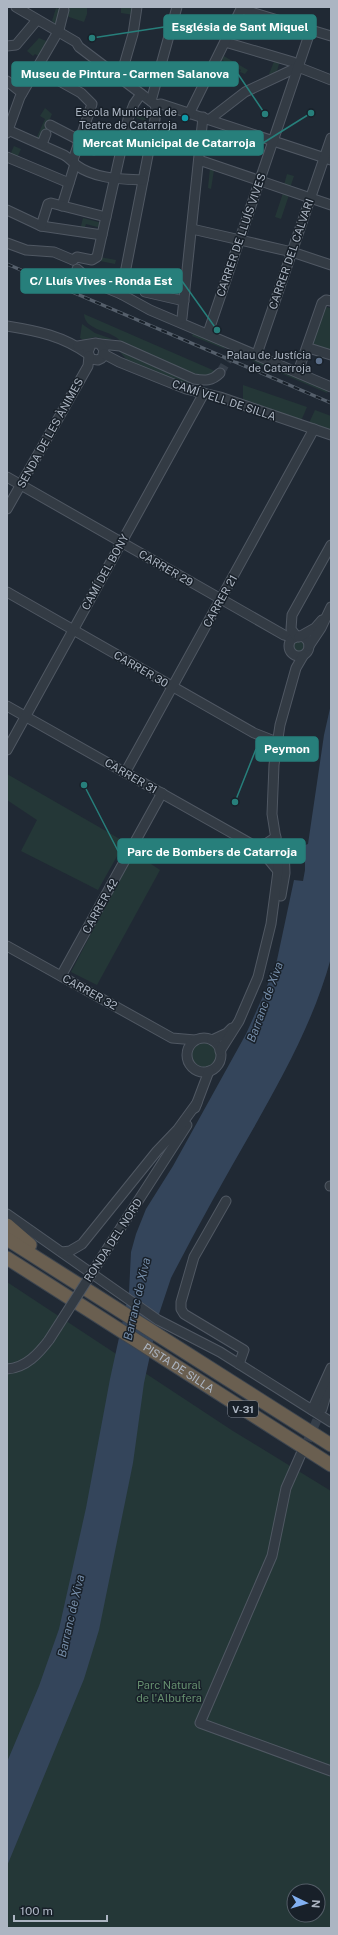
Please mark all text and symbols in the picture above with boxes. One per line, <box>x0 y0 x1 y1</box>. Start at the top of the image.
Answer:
callout: Església de Sant Miquel <box>164 15 316 39</box>
text: Església de Sant Miquel <box>172 20 308 34</box>
callout: Museu de Pintura - Carmen Salanova <box>12 62 238 86</box>
text: Museu de Pintura - Carmen Salanova <box>21 67 229 81</box>
place label: Escola Municipal de Teatre de Catarroja <box>75 106 177 131</box>
marker: Escola Municipal de Teatre de Catarroja <box>180 113 190 123</box>
callout: Mercat Municipal de Catarroja <box>74 131 263 155</box>
text: Mercat Municipal de Catarroja <box>82 136 256 150</box>
street label: CARRER DE LLUÍS VIVES <box>213 172 268 298</box>
street label: CARRER DEL CALVARI <box>266 197 316 311</box>
callout: C/ Lluís Vives - Ronda Est <box>21 269 182 293</box>
text: C/ Lluís Vives - Ronda Est <box>30 274 173 288</box>
place label: Palau de Justícia de Catarroja <box>227 349 311 374</box>
marker: Palau de Justícia de Catarroja <box>314 356 324 366</box>
street label: SENDA DE LES ÀNIMES <box>14 375 85 490</box>
street label: CAMÍ VELL DE SILLA <box>171 377 278 423</box>
street label: CAMÍ DEL BONY <box>78 531 131 612</box>
street label: CARRER 29 <box>137 548 195 588</box>
street label: CARRER 21 <box>201 573 239 629</box>
street label: CARRER 30 <box>112 649 171 690</box>
callout: Peymon <box>256 737 318 761</box>
text: Peymon <box>264 742 310 756</box>
street label: CARRER 31 <box>103 756 159 796</box>
callout: Parc de Bombers de Catarroja <box>118 839 305 863</box>
text: Parc de Bombers de Catarroja <box>127 845 297 859</box>
street label: CARRER 42 <box>80 876 120 935</box>
water label: Barranc de Xiva <box>244 960 286 1044</box>
street label: CARRER 32 <box>61 972 120 1012</box>
street label: RONDA DEL NORD <box>82 1196 145 1284</box>
water label: Barranc de Xiva <box>121 1256 153 1342</box>
street label: PISTA DE SILLA <box>141 1341 217 1395</box>
road number: V-31 <box>228 1401 258 1417</box>
water label: Barranc de Xiva <box>55 1573 87 1659</box>
park label: Parc Natural de l'Albufera <box>136 1679 202 1704</box>
north arrow <box>286 1883 326 1923</box>
scale bar <box>14 1897 107 1923</box>
text: N <box>310 1899 322 1909</box>
text: 100 m <box>20 1904 53 1918</box>

